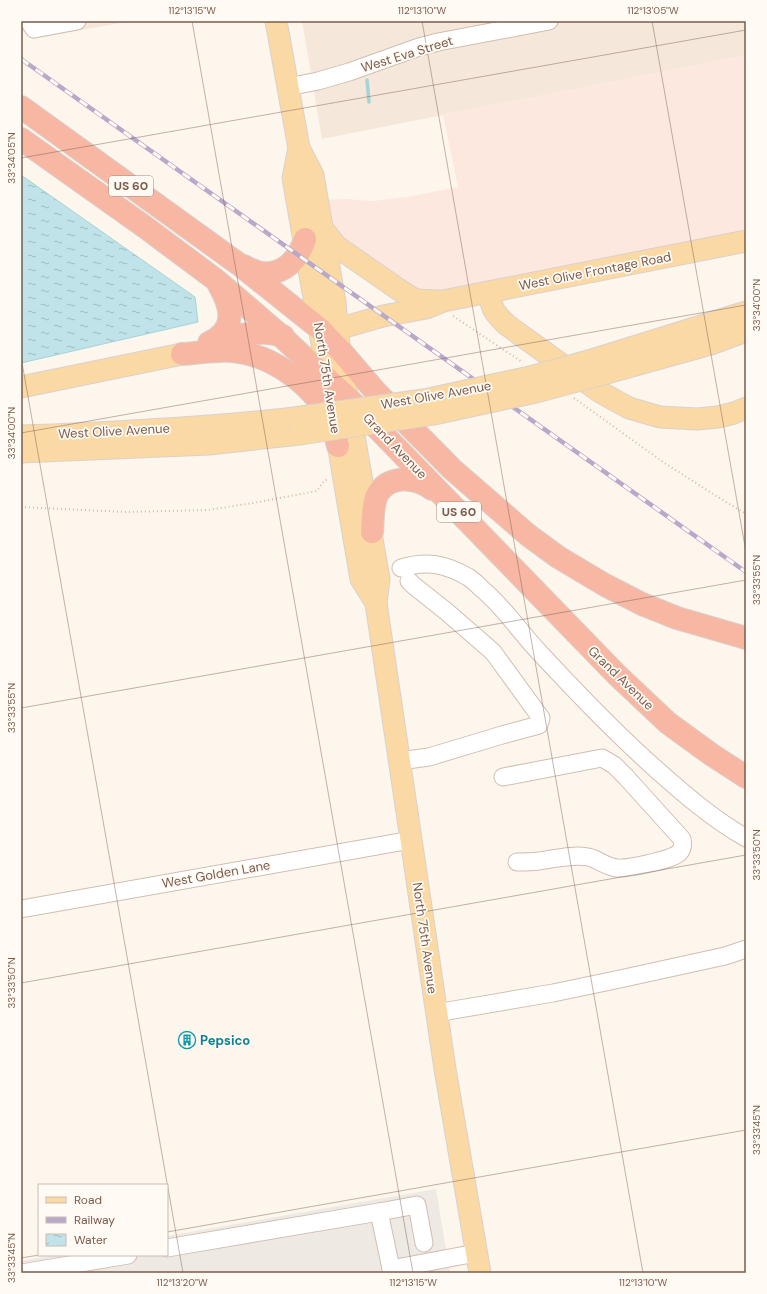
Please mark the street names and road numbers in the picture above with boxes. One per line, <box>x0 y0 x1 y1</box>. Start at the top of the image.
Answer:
street label: West Eva Street <box>359 32 455 76</box>
road number: US 60 <box>109 176 153 196</box>
street label: West Olive Frontage Road <box>518 248 672 294</box>
street label: North 75th Avenue <box>310 321 344 435</box>
street label: West Olive Avenue <box>380 377 492 413</box>
street label: Grand Avenue <box>359 410 431 482</box>
street label: West Olive Avenue <box>58 420 170 442</box>
road number: US 60 <box>437 502 481 522</box>
street label: Grand Avenue <box>585 642 657 714</box>
street label: West Golden Lane <box>160 856 272 892</box>
street label: North 75th Avenue <box>409 881 441 995</box>

